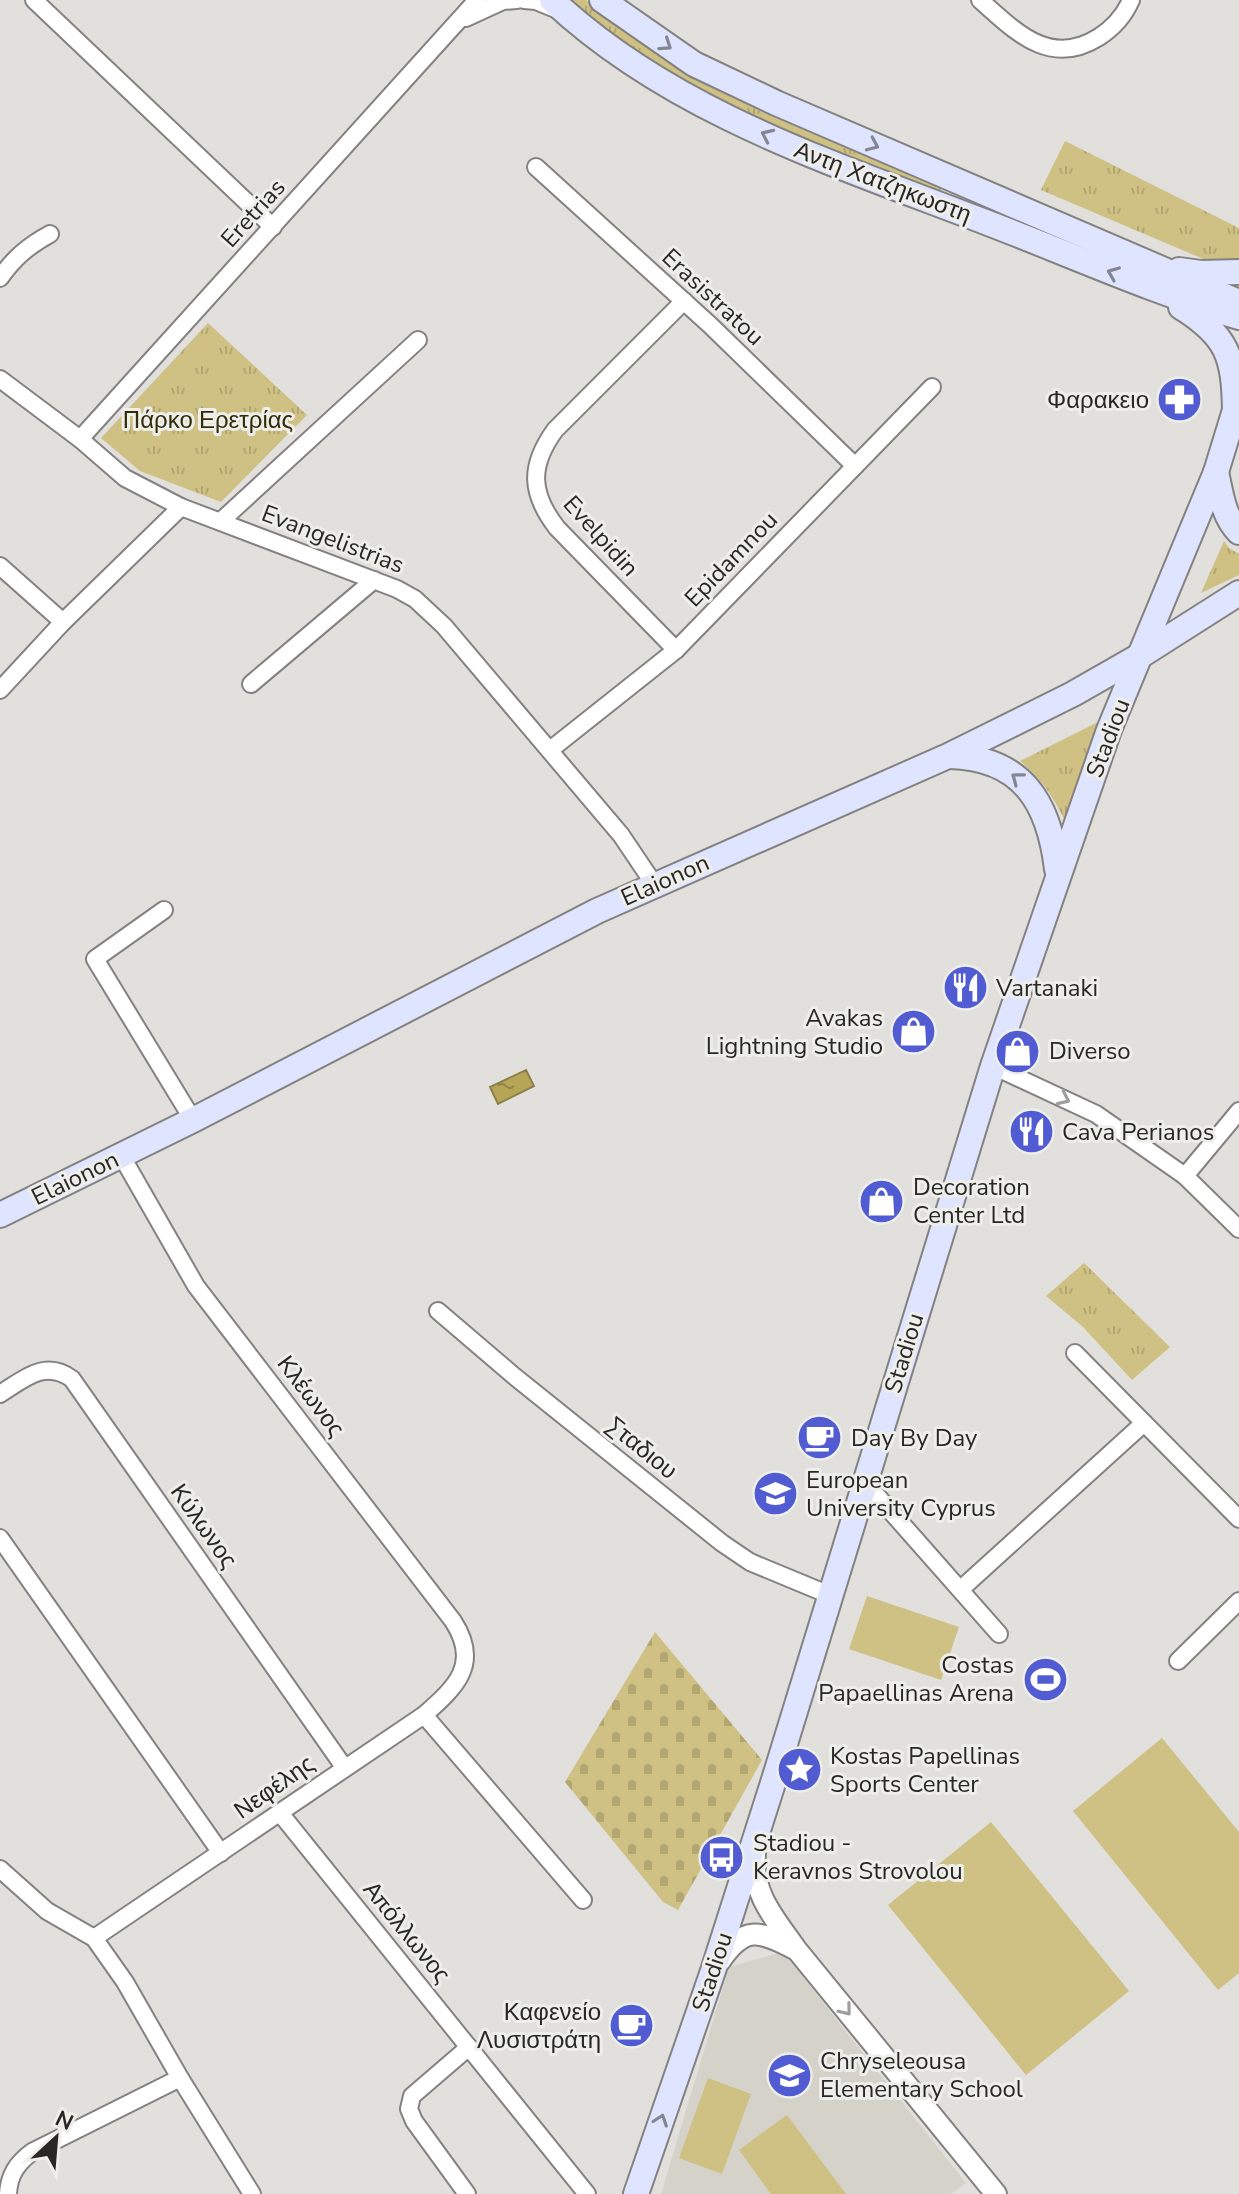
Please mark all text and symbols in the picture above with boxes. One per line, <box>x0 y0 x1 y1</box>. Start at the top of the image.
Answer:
one-way arrow <box>657 35 671 50</box>
one-way arrow <box>761 129 775 145</box>
street label: Αντη Χατζηκωστη <box>790 134 976 230</box>
one-way arrow <box>864 135 879 151</box>
street label: Eretrias <box>214 172 292 254</box>
street label: Erasistratou <box>655 242 771 352</box>
one-way arrow <box>1107 266 1121 282</box>
pharmacy icon: Φαρακειο <box>1156 376 1204 424</box>
place label: Φαρακειο <box>1047 384 1149 416</box>
park label: Πάρκο Ερετρίας <box>123 404 293 436</box>
street label: Evelpidin <box>556 489 646 583</box>
street label: Evangelistrias <box>257 497 409 581</box>
street label: Epidamnou <box>677 504 785 614</box>
street label: Stadiou <box>1078 694 1138 782</box>
one-way arrow <box>1011 774 1025 788</box>
street label: Elaionon <box>616 846 714 914</box>
restaurant icon: Vartanaki <box>941 964 989 1012</box>
place label: Vartanaki <box>995 972 1098 1004</box>
place label: Avakas Lightning Studio <box>706 1002 883 1062</box>
shop icon: Avakas Lightning Studio <box>890 1008 938 1056</box>
shop icon: Diverso <box>994 1027 1042 1075</box>
place label: Diverso <box>1049 1035 1131 1067</box>
one-way arrow <box>1056 1089 1070 1105</box>
restaurant icon: Cava Perianos <box>1007 1108 1055 1156</box>
place label: Cava Perianos <box>1062 1116 1214 1148</box>
street label: Elaionon <box>26 1143 124 1213</box>
place label: Decoration Center Ltd <box>913 1171 1030 1231</box>
shop icon: Decoration Center Ltd <box>858 1177 906 1225</box>
street label: Stadiou <box>877 1309 931 1397</box>
street label: Κλέωνος <box>270 1349 352 1443</box>
street label: Σταδιου <box>600 1410 684 1486</box>
cafe icon: Day By Day <box>796 1414 844 1462</box>
place label: Day By Day <box>851 1422 978 1454</box>
place label: European University Cyprus <box>806 1464 996 1524</box>
school or university icon: European University Cyprus <box>751 1470 799 1518</box>
street label: Κύλωνος <box>163 1477 245 1575</box>
place label: Costas Papaellinas Arena <box>818 1649 1014 1709</box>
sports icon: Costas Papaellinas Arena <box>1021 1655 1069 1703</box>
place label: Kostas Papellinas Sports Center <box>830 1740 1020 1800</box>
place icon: Kostas Papellinas Sports Center <box>775 1746 823 1794</box>
street label: Νεφέλης <box>227 1748 321 1826</box>
place label: Stadiou - Keravnos Strovolou <box>753 1827 963 1887</box>
bus stop icon: Stadiou - Keravnos Strovolou <box>698 1833 746 1881</box>
street label: Απόλλωνος <box>356 1874 458 1990</box>
street label: Stadiou <box>684 1928 740 2016</box>
place label: Καφενείο Λυσιστράτη <box>477 1996 601 2056</box>
one-way arrow <box>836 2000 851 2015</box>
cafe icon: Καφενείο Λυσιστράτη <box>608 2002 656 2050</box>
place label: Chryseleousa Elementary School <box>820 2045 1023 2105</box>
school or university icon: Chryseleousa Elementary School <box>765 2051 813 2099</box>
north arrow <box>16 2098 96 2178</box>
text: N <box>50 2104 78 2138</box>
one-way arrow <box>652 2114 668 2128</box>

